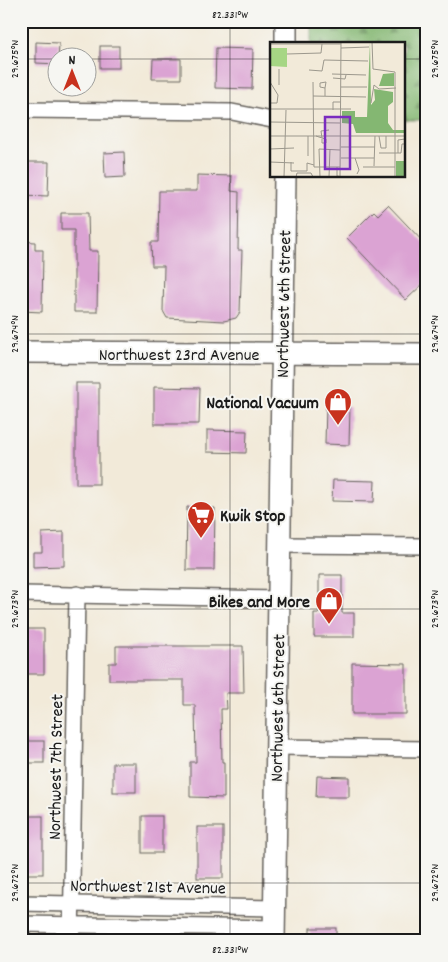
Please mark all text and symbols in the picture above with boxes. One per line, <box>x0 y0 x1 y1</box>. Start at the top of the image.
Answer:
text: 82.331°W <box>212 7 248 24</box>
text: 29.675°N <box>7 40 24 78</box>
text: 29.675°N <box>427 40 444 78</box>
inset map <box>270 42 406 178</box>
north arrow <box>48 48 98 98</box>
text: N <box>69 51 76 71</box>
street label: Northwest 6th Street <box>272 230 299 378</box>
text: 29.674°N <box>7 315 24 353</box>
text: 29.674°N <box>427 315 444 353</box>
street label: Northwest 23rd Avenue <box>99 344 259 369</box>
shop icon: National Vacuum <box>323 387 353 426</box>
place label: National Vacuum <box>206 392 319 417</box>
supermarket icon: Kwik Stop <box>186 500 216 539</box>
place label: Kwik Stop <box>220 505 286 530</box>
shop icon: Bikes and More <box>314 586 344 625</box>
text: 29.673°N <box>7 590 24 628</box>
text: 29.673°N <box>427 590 444 628</box>
place label: Bikes and More <box>209 591 310 616</box>
street label: Northwest 6th Street <box>266 634 293 782</box>
street label: Northwest 7th Street <box>44 694 71 840</box>
text: 29.672°N <box>7 864 24 902</box>
text: 29.672°N <box>427 864 444 902</box>
street label: Northwest 21st Avenue <box>70 875 226 902</box>
text: 82.331°W <box>212 942 248 959</box>

